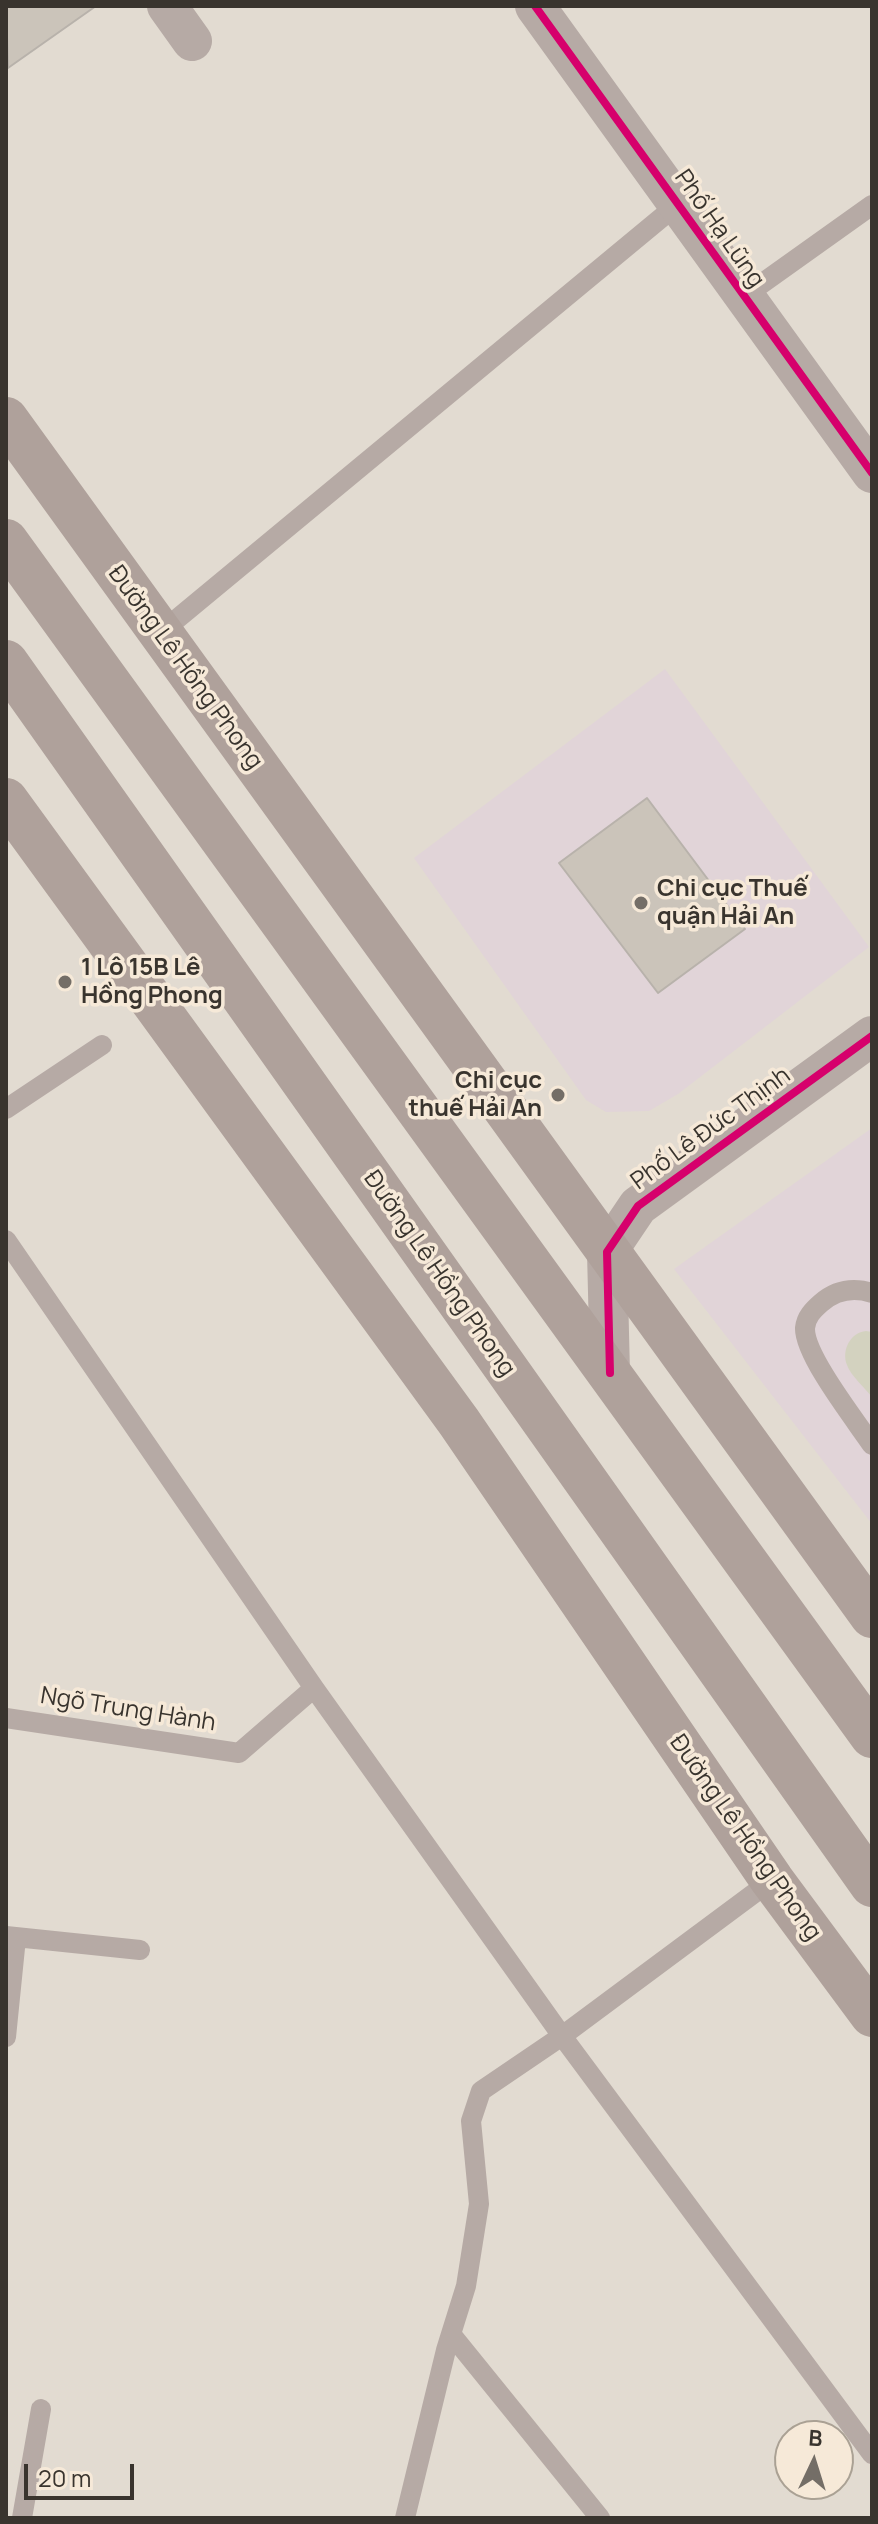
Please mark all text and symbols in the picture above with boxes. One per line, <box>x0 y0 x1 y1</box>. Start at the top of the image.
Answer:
street label: Phố Hạ Lũng <box>668 165 770 293</box>
street label: Đường Lê Hồng Phong <box>101 561 269 775</box>
place label: Chi cục Thuế quận Hải An <box>657 875 808 931</box>
marker: Chi cục Thuế quận Hải An <box>632 894 650 912</box>
place label: 1 Lô 15B Lê Hồng Phong <box>81 954 223 1010</box>
marker: 1 Lô 15B Lê Hồng Phong <box>56 973 74 991</box>
street label: Phố Lê Đức Thịnh <box>626 1062 796 1196</box>
place label: Chi cục thuế Hải An <box>409 1067 542 1123</box>
marker: Chi cục thuế Hải An <box>549 1086 567 1104</box>
street label: Đường Lê Hồng Phong <box>357 1166 521 1382</box>
street label: Ngõ Trung Hành <box>38 1682 218 1738</box>
street label: Đường Lê Hồng Phong <box>663 1730 827 1946</box>
north arrow <box>774 2420 854 2500</box>
text: B <box>808 2423 824 2454</box>
scale bar <box>28 2448 138 2498</box>
text: 20 m <box>38 2461 91 2494</box>

